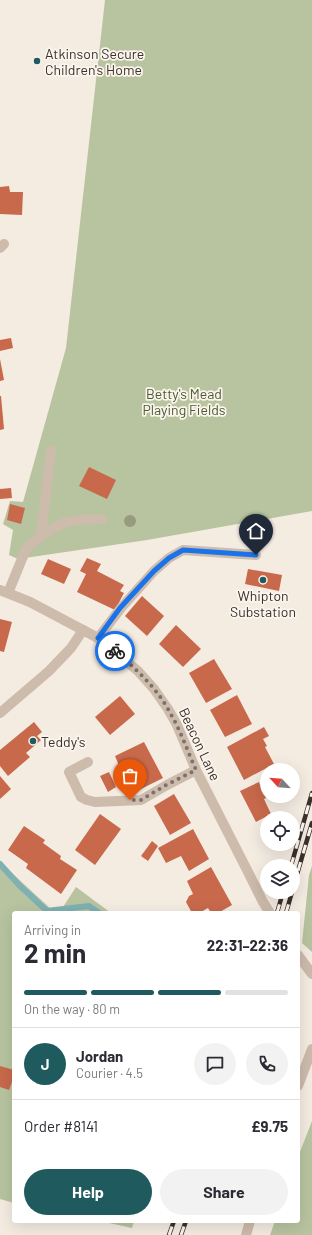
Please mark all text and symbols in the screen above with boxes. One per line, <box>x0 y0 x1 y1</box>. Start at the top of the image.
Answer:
place label: Atkinson Secure Children's Home <box>45 45 144 78</box>
marker: Atkinson Secure Children's Home <box>32 56 42 66</box>
park label: Betty's Mead Playing Fields <box>142 385 226 418</box>
pin <box>239 514 273 555</box>
icon: home <box>245 520 267 542</box>
marker: Whipton Substation <box>258 575 268 585</box>
place label: Whipton Substation <box>230 587 296 620</box>
courier <box>95 631 135 671</box>
icon: bike <box>104 640 126 662</box>
street label: Beacon Lane <box>176 705 224 783</box>
place label: Teddy's <box>41 733 86 750</box>
marker: Teddy's <box>28 736 38 746</box>
pin <box>113 759 147 800</box>
north arrow <box>260 763 300 803</box>
map controls <box>260 763 300 899</box>
icon: bag <box>119 765 141 787</box>
button: locate <box>260 811 300 851</box>
button: layers <box>260 859 300 899</box>
text: Arriving in <box>24 922 81 938</box>
text: 22:31–22:36 <box>207 936 288 954</box>
text: 2 min <box>24 937 86 968</box>
text: On the way · 80 m <box>24 1001 120 1017</box>
button: chat <box>194 1043 236 1085</box>
button: phone <box>246 1043 288 1085</box>
text: Jordan <box>76 1047 123 1065</box>
text: J <box>41 1055 49 1073</box>
text: Courier · 4.5 <box>76 1065 143 1081</box>
text: Order #8141 <box>24 1117 98 1135</box>
text: £9.75 <box>251 1117 288 1135</box>
button: Help <box>24 1169 152 1215</box>
button: Share <box>160 1169 288 1215</box>

